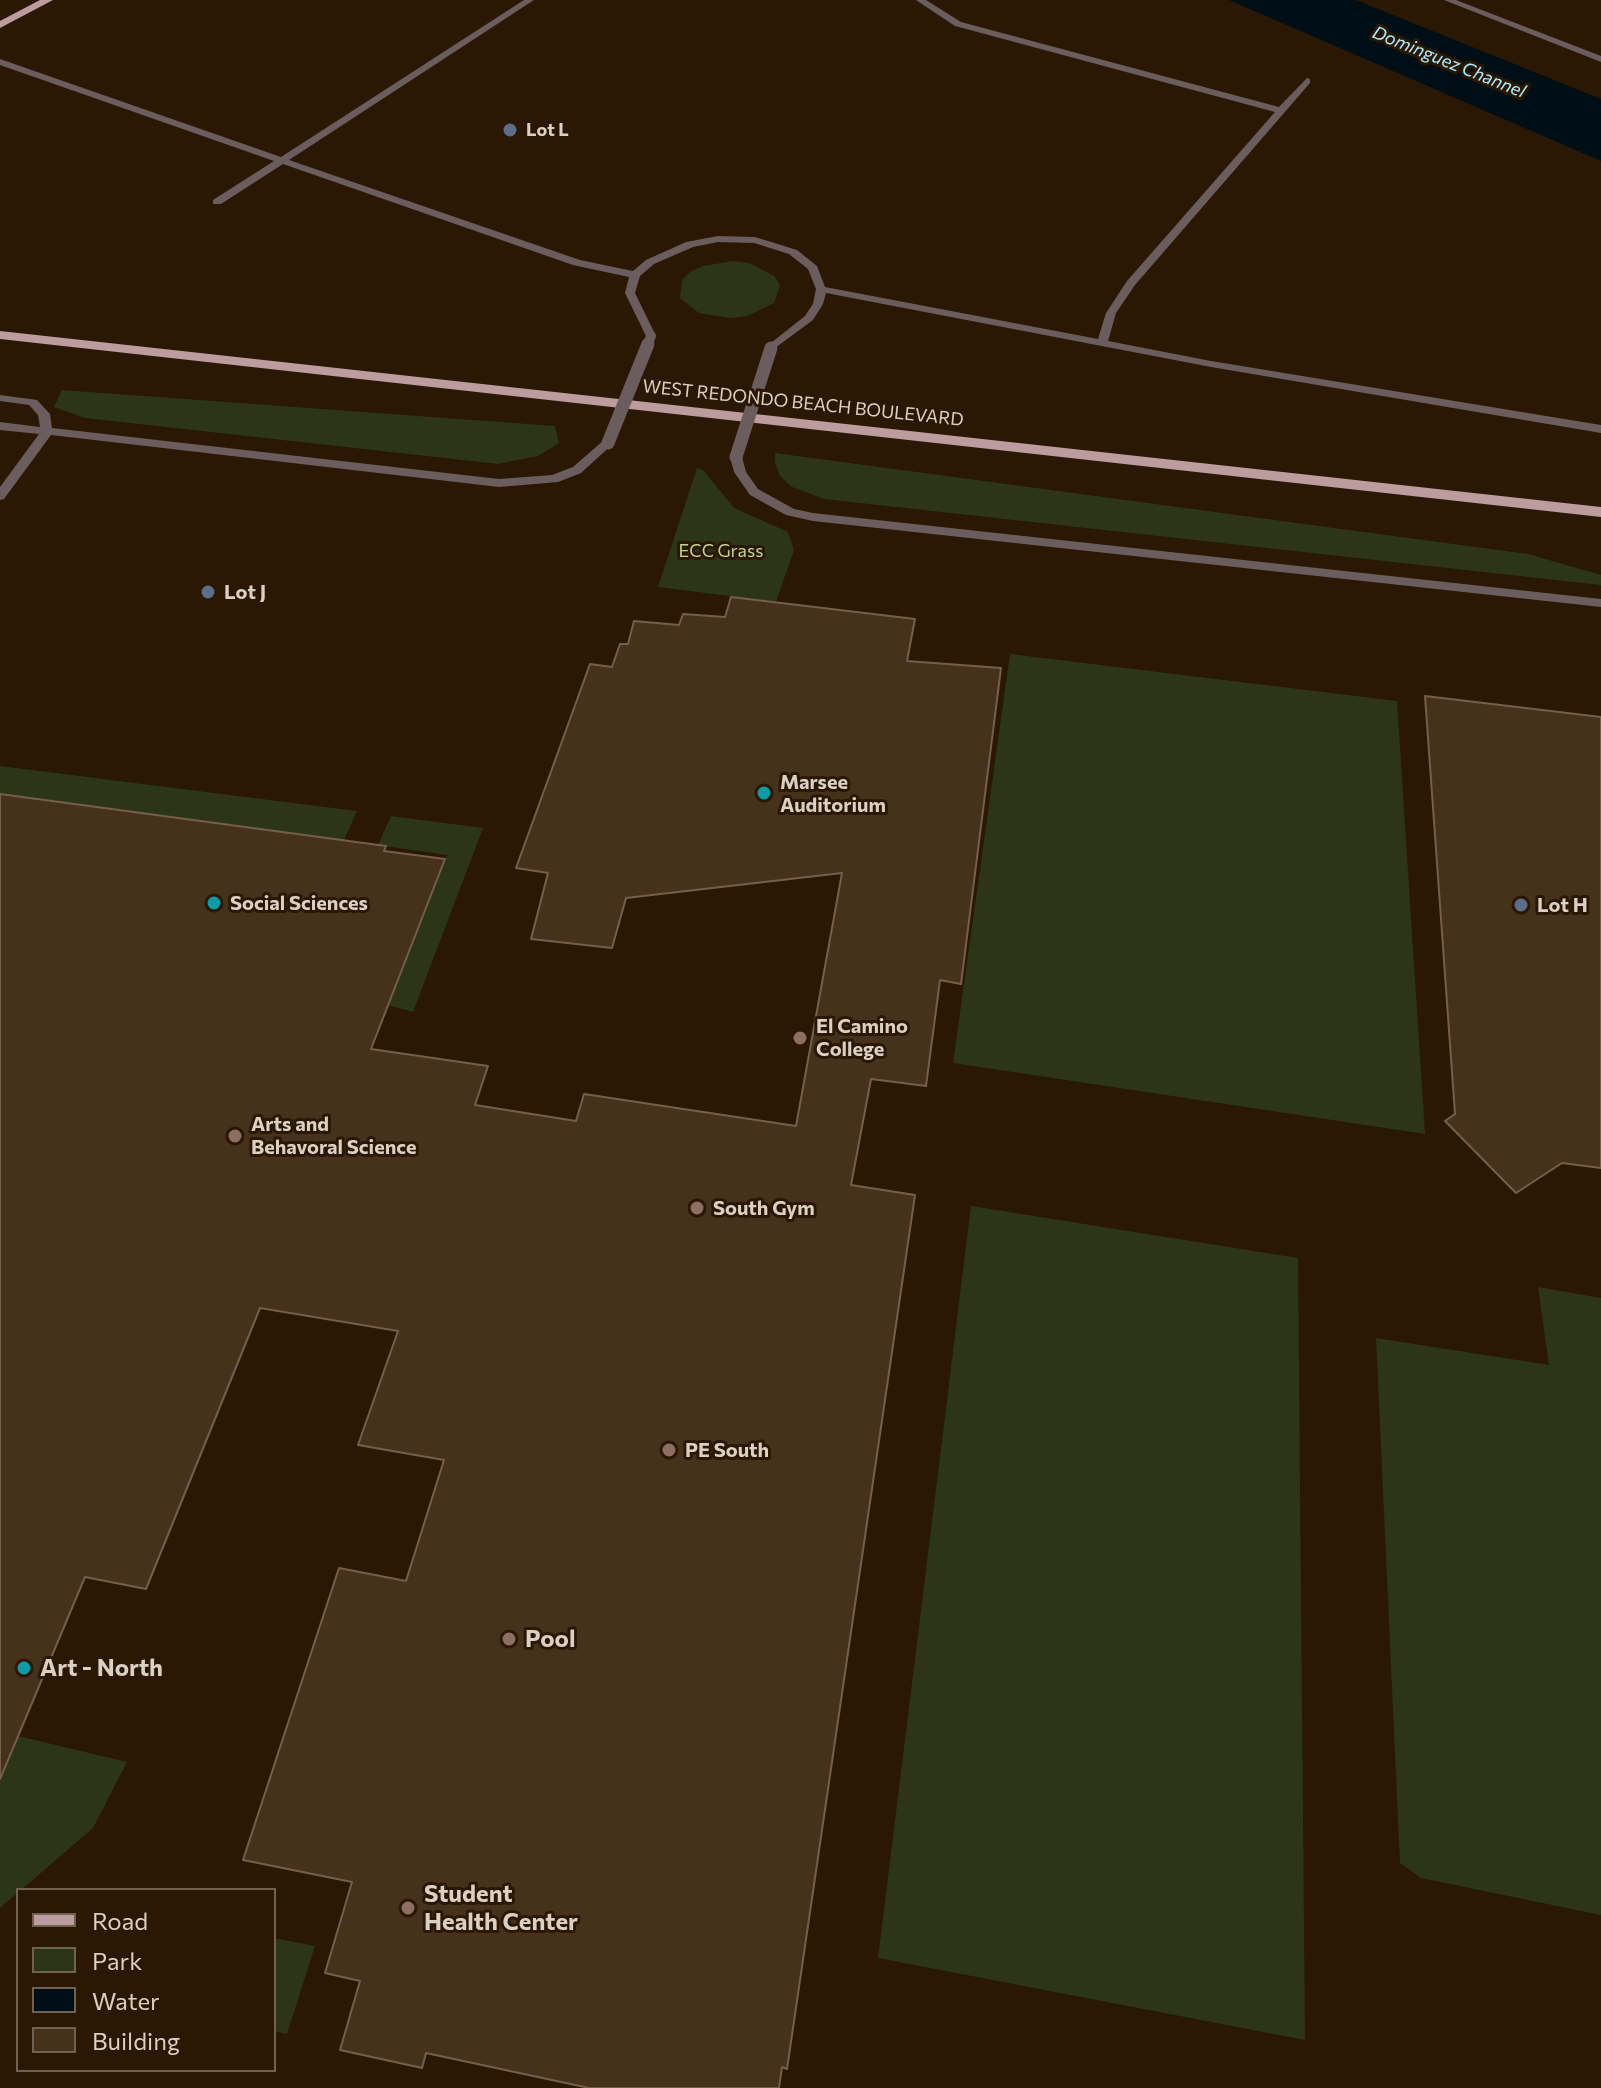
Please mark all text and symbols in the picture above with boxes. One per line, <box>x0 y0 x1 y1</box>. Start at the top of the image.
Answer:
water label: Dominguez Channel <box>1369 21 1529 103</box>
place label: Lot L <box>526 119 569 141</box>
marker: Lot L <box>501 121 519 139</box>
street label: WEST REDONDO BEACH BOULEVARD <box>641 375 965 431</box>
park label: ECC Grass <box>679 540 763 562</box>
place label: Lot J <box>224 580 266 604</box>
marker: Lot J <box>199 583 217 601</box>
place label: Marsee Auditorium <box>780 770 886 817</box>
marker: Marsee Auditorium <box>755 784 773 802</box>
place label: Social Sciences <box>230 891 368 915</box>
place label: Lot H <box>1537 893 1588 917</box>
marker: Social Sciences <box>205 894 223 912</box>
marker: Lot H <box>1512 896 1530 914</box>
place label: El Camino College <box>816 1014 908 1061</box>
marker: El Camino College <box>791 1029 809 1047</box>
place label: Arts and Behavoral Science <box>251 1112 416 1159</box>
marker: Arts and Behavoral Science <box>226 1127 244 1145</box>
place label: South Gym <box>713 1196 815 1220</box>
marker: South Gym <box>688 1199 706 1217</box>
place label: PE South <box>685 1438 769 1462</box>
marker: PE South <box>660 1441 678 1459</box>
place label: Pool <box>525 1625 575 1653</box>
marker: Pool <box>500 1630 518 1648</box>
place label: Art - North <box>40 1654 163 1682</box>
marker: Art - North <box>15 1659 33 1677</box>
place label: Student Health Center <box>424 1880 578 1936</box>
legend <box>16 1888 276 2072</box>
marker: Student Health Center <box>399 1899 417 1917</box>
text: Road <box>92 1906 148 1935</box>
text: Park <box>92 1946 142 1975</box>
text: Water <box>92 1986 160 2015</box>
text: Building <box>92 2026 180 2055</box>

